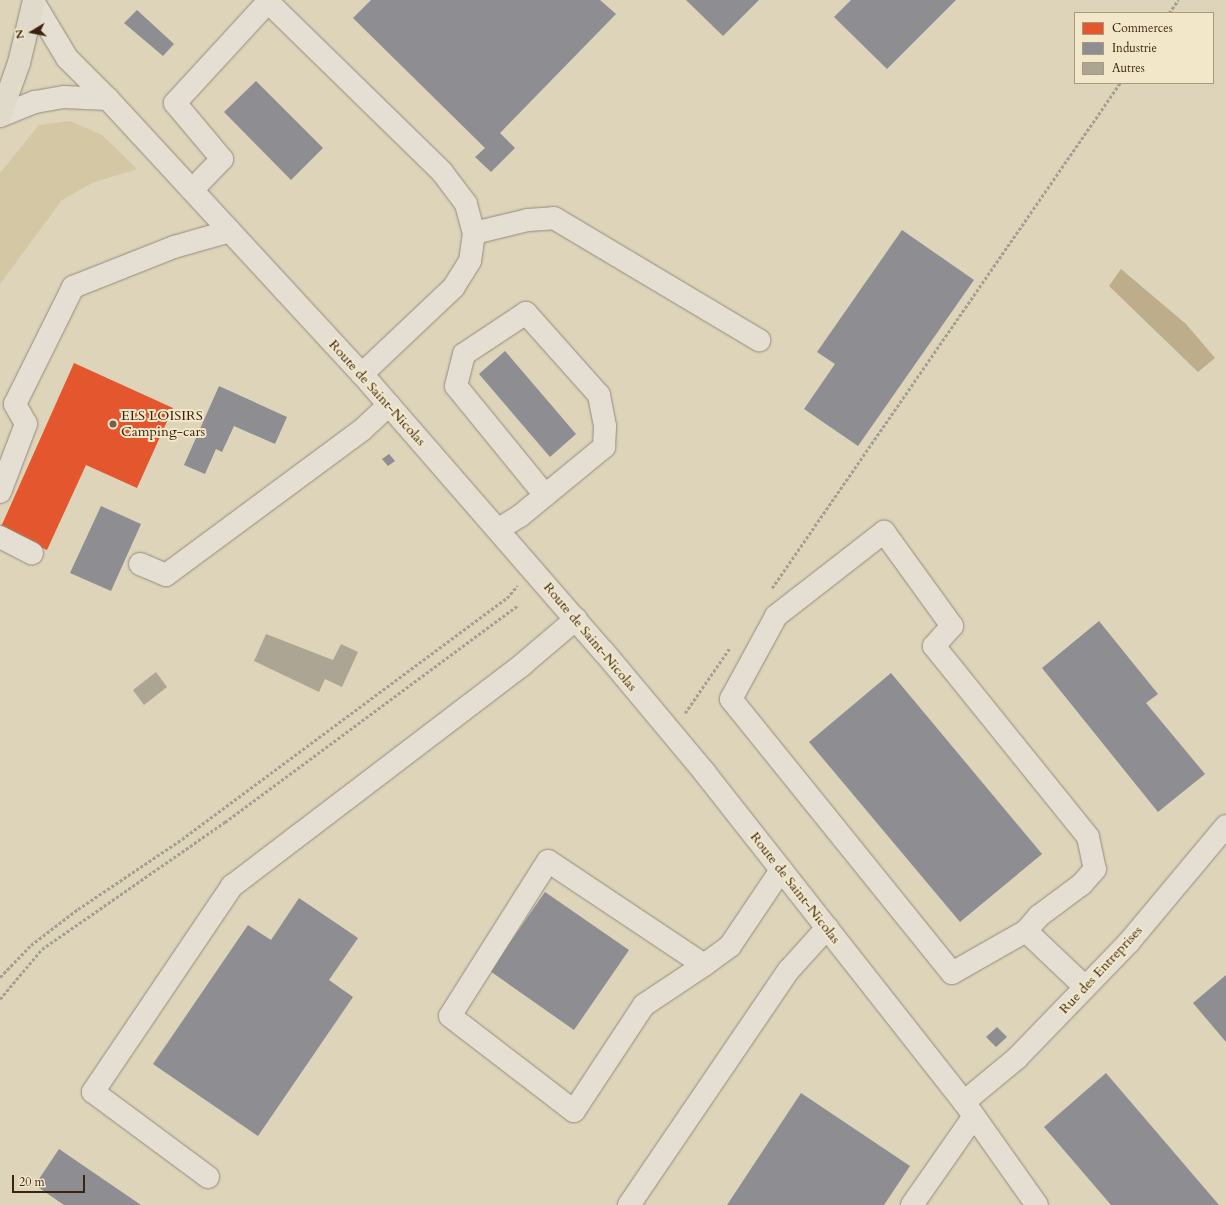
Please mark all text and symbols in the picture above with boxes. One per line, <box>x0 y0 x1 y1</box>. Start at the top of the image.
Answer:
north arrow <box>12 12 52 52</box>
legend <box>1074 12 1214 84</box>
text: Commerces <box>1112 20 1173 36</box>
text: N <box>11 28 28 40</box>
text: Industrie <box>1112 40 1157 56</box>
text: Autres <box>1112 60 1145 76</box>
street label: Route de Saint-Nicolas <box>325 337 429 449</box>
place label: ELS LOISIRS Camping-cars <box>121 408 205 440</box>
marker: ELS LOISIRS Camping-cars <box>108 419 118 429</box>
street label: Route de Saint-Nicolas <box>540 579 640 695</box>
street label: Route de Saint-Nicolas <box>746 829 844 947</box>
street label: Rue des Entreprises <box>1056 922 1146 1018</box>
scale bar <box>14 1167 87 1193</box>
text: 20 m <box>19 1174 45 1190</box>

